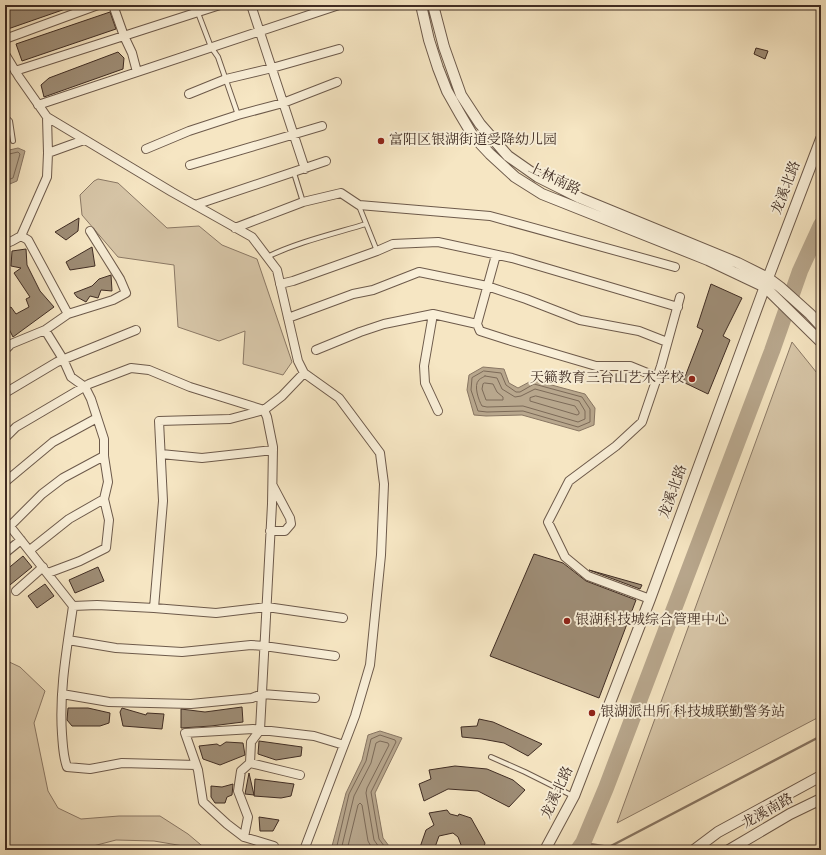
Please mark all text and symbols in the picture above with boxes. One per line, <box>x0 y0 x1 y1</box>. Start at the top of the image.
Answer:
place label: 富阳区银湖街道受降幼儿园 <box>389 131 557 151</box>
marker: 富阳区银湖街道受降幼儿园 <box>376 136 386 146</box>
street label: 龙溪北路 <box>768 158 806 218</box>
street label: 上林南路 <box>524 159 584 201</box>
place label: 天籁教育三台山艺术学校 <box>530 369 684 389</box>
marker: 天籁教育三台山艺术学校 <box>687 374 697 384</box>
street label: 龙溪北路 <box>655 462 693 522</box>
place label: 银湖科技城综合管理中心 <box>575 611 729 631</box>
marker: 银湖科技城综合管理中心 <box>562 616 572 626</box>
place label: 银湖派出所 科技城联勤警务站 <box>600 703 785 723</box>
marker: 银湖派出所 科技城联勤警务站 <box>587 708 597 718</box>
street label: 龙溪北路 <box>537 763 579 823</box>
street label: 龙溪南路 <box>739 790 797 834</box>

